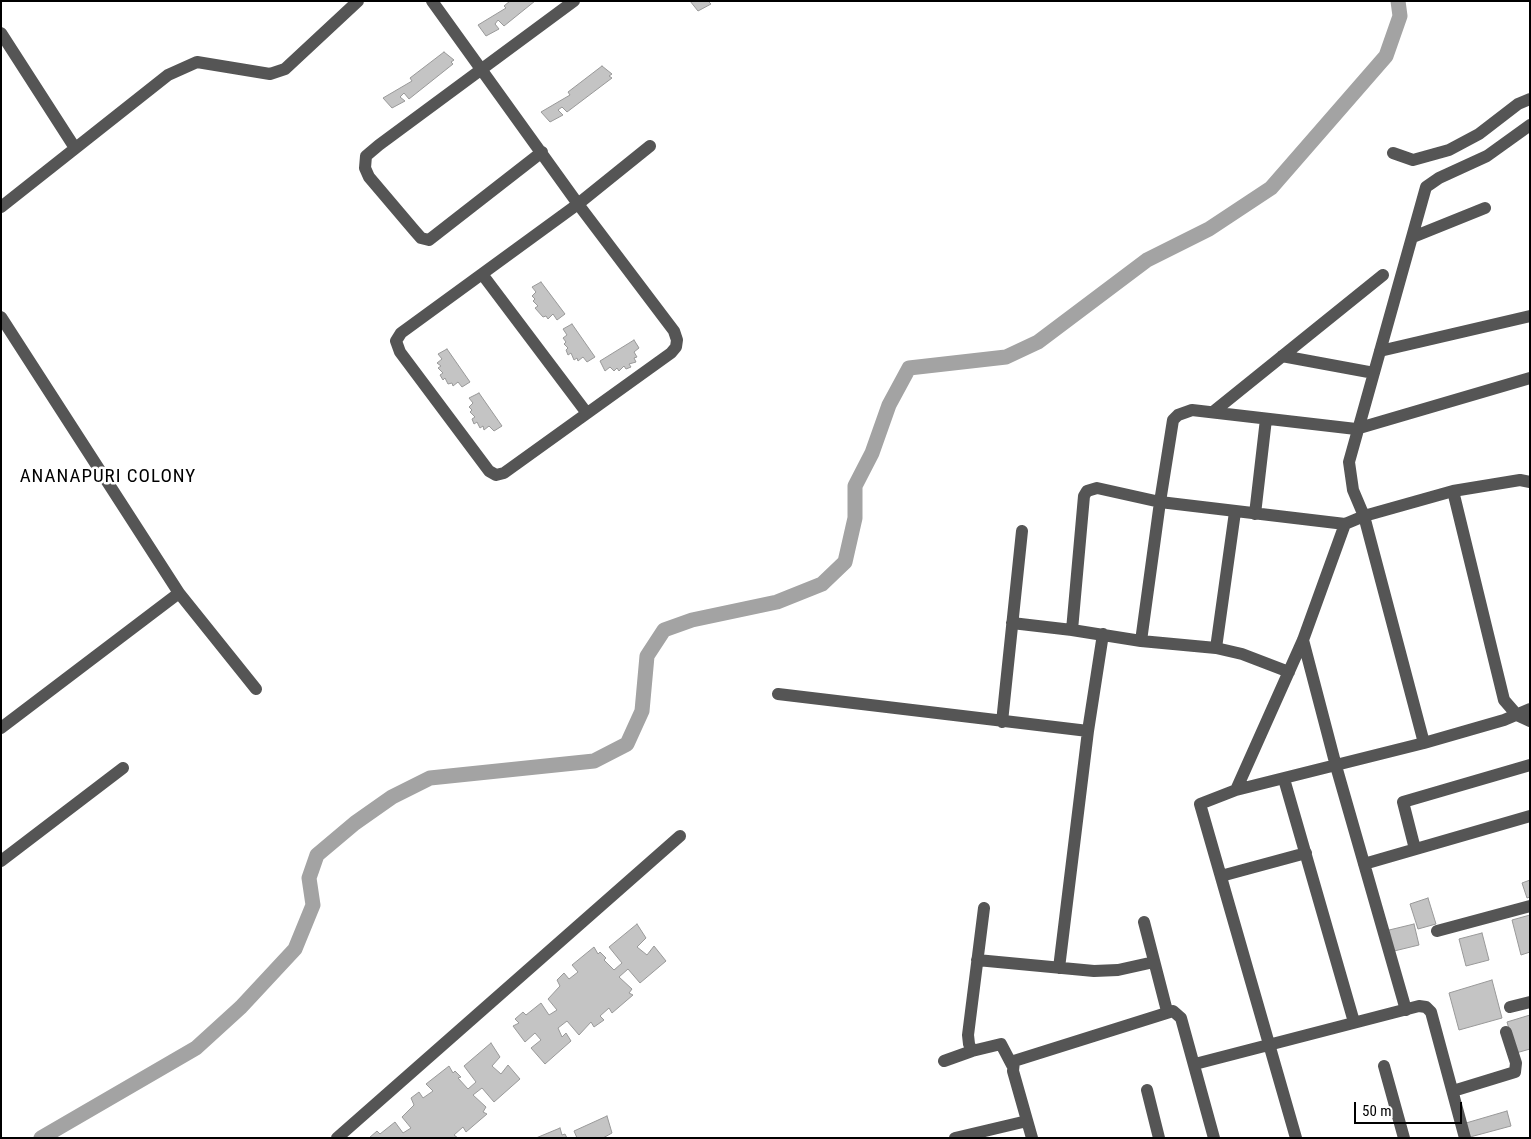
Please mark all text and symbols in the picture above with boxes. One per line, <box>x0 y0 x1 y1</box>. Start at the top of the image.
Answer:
district label: ANANAPURI COLONY <box>18 466 198 488</box>
scale bar <box>1356 1092 1464 1124</box>
text: 50 m <box>1362 1102 1392 1120</box>

